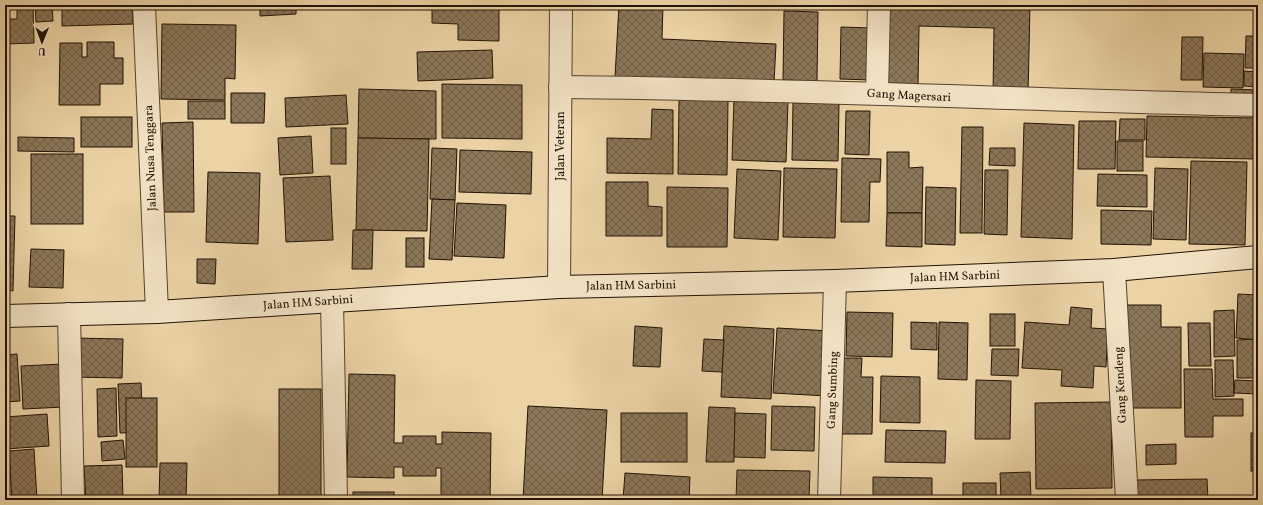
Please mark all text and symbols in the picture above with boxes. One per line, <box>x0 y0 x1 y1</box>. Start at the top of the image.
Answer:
north arrow <box>22 22 62 62</box>
text: U <box>37 43 46 58</box>
street label: Gang Magersari <box>866 86 952 106</box>
street label: Jalan Nusa Tenggara <box>141 105 161 211</box>
street label: Jalan Veteran <box>553 111 569 181</box>
street label: Jalan HM Sarbini <box>910 267 1001 287</box>
street label: Jalan HM Sarbini <box>586 277 677 295</box>
street label: Jalan HM Sarbini <box>262 292 354 314</box>
street label: Gang Kendeng <box>1111 346 1131 424</box>
street label: Gang Sumbing <box>824 351 842 429</box>

